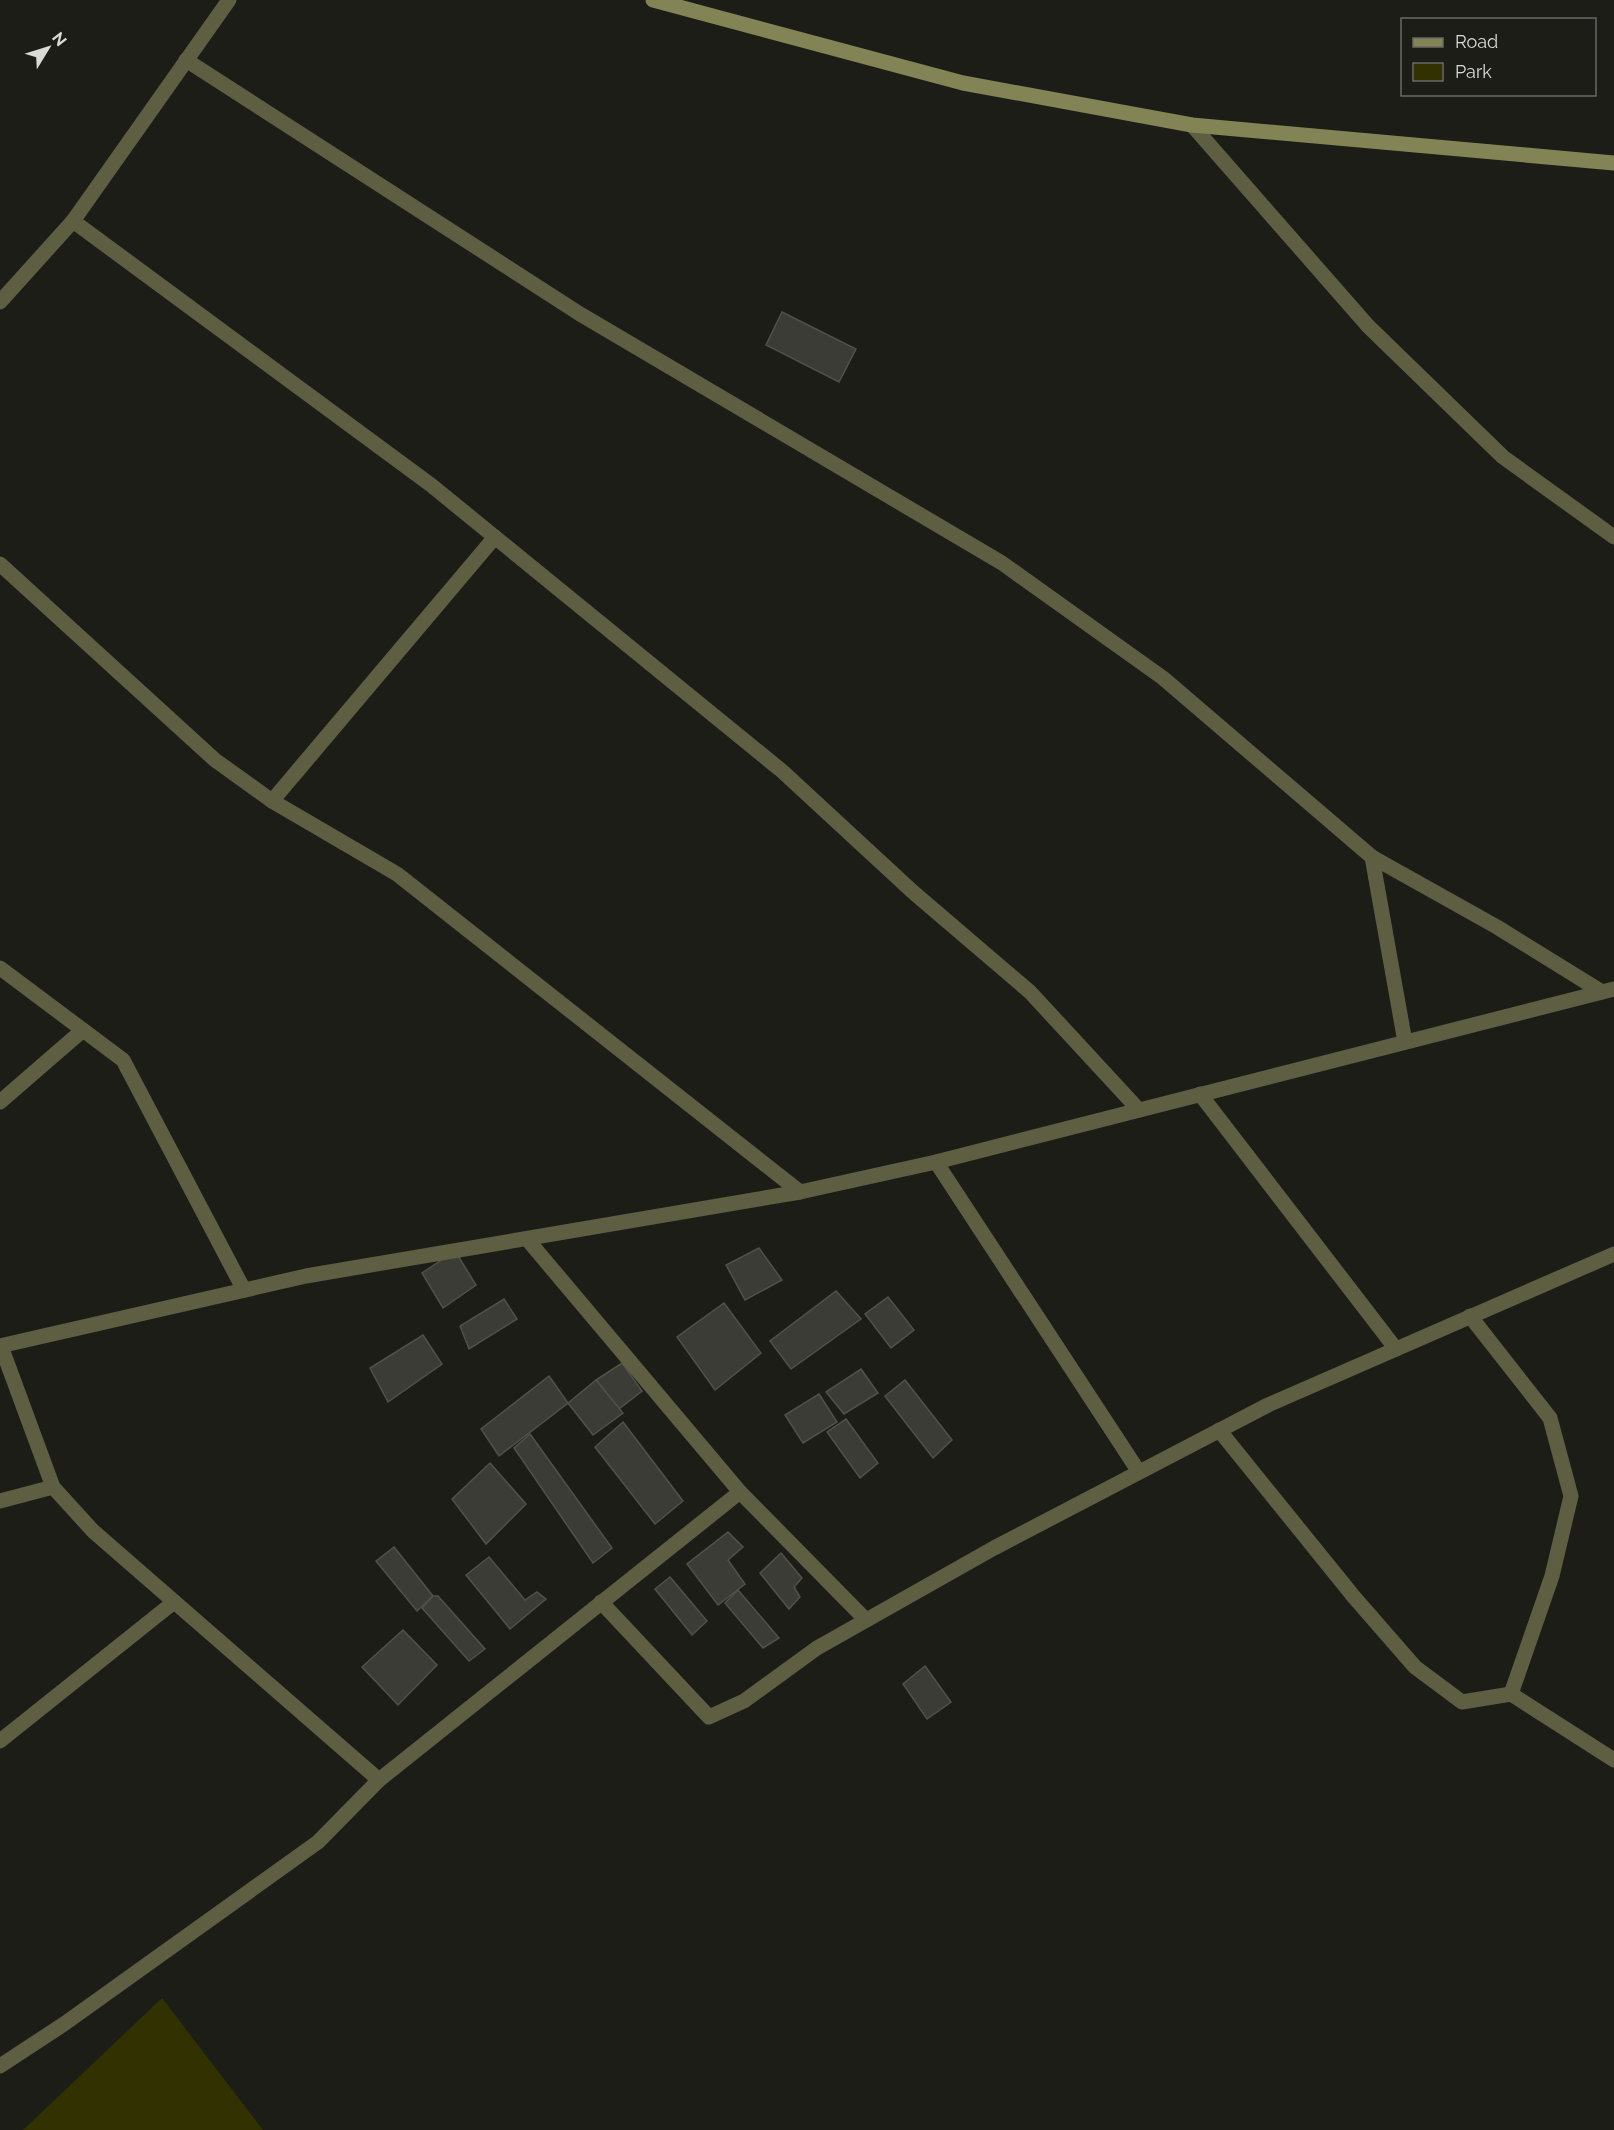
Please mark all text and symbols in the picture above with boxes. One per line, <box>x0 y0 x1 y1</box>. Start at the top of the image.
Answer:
north arrow <box>18 18 78 78</box>
legend <box>1401 18 1596 96</box>
text: N <box>48 28 71 50</box>
text: Road <box>1455 31 1498 52</box>
text: Park <box>1455 61 1492 82</box>

